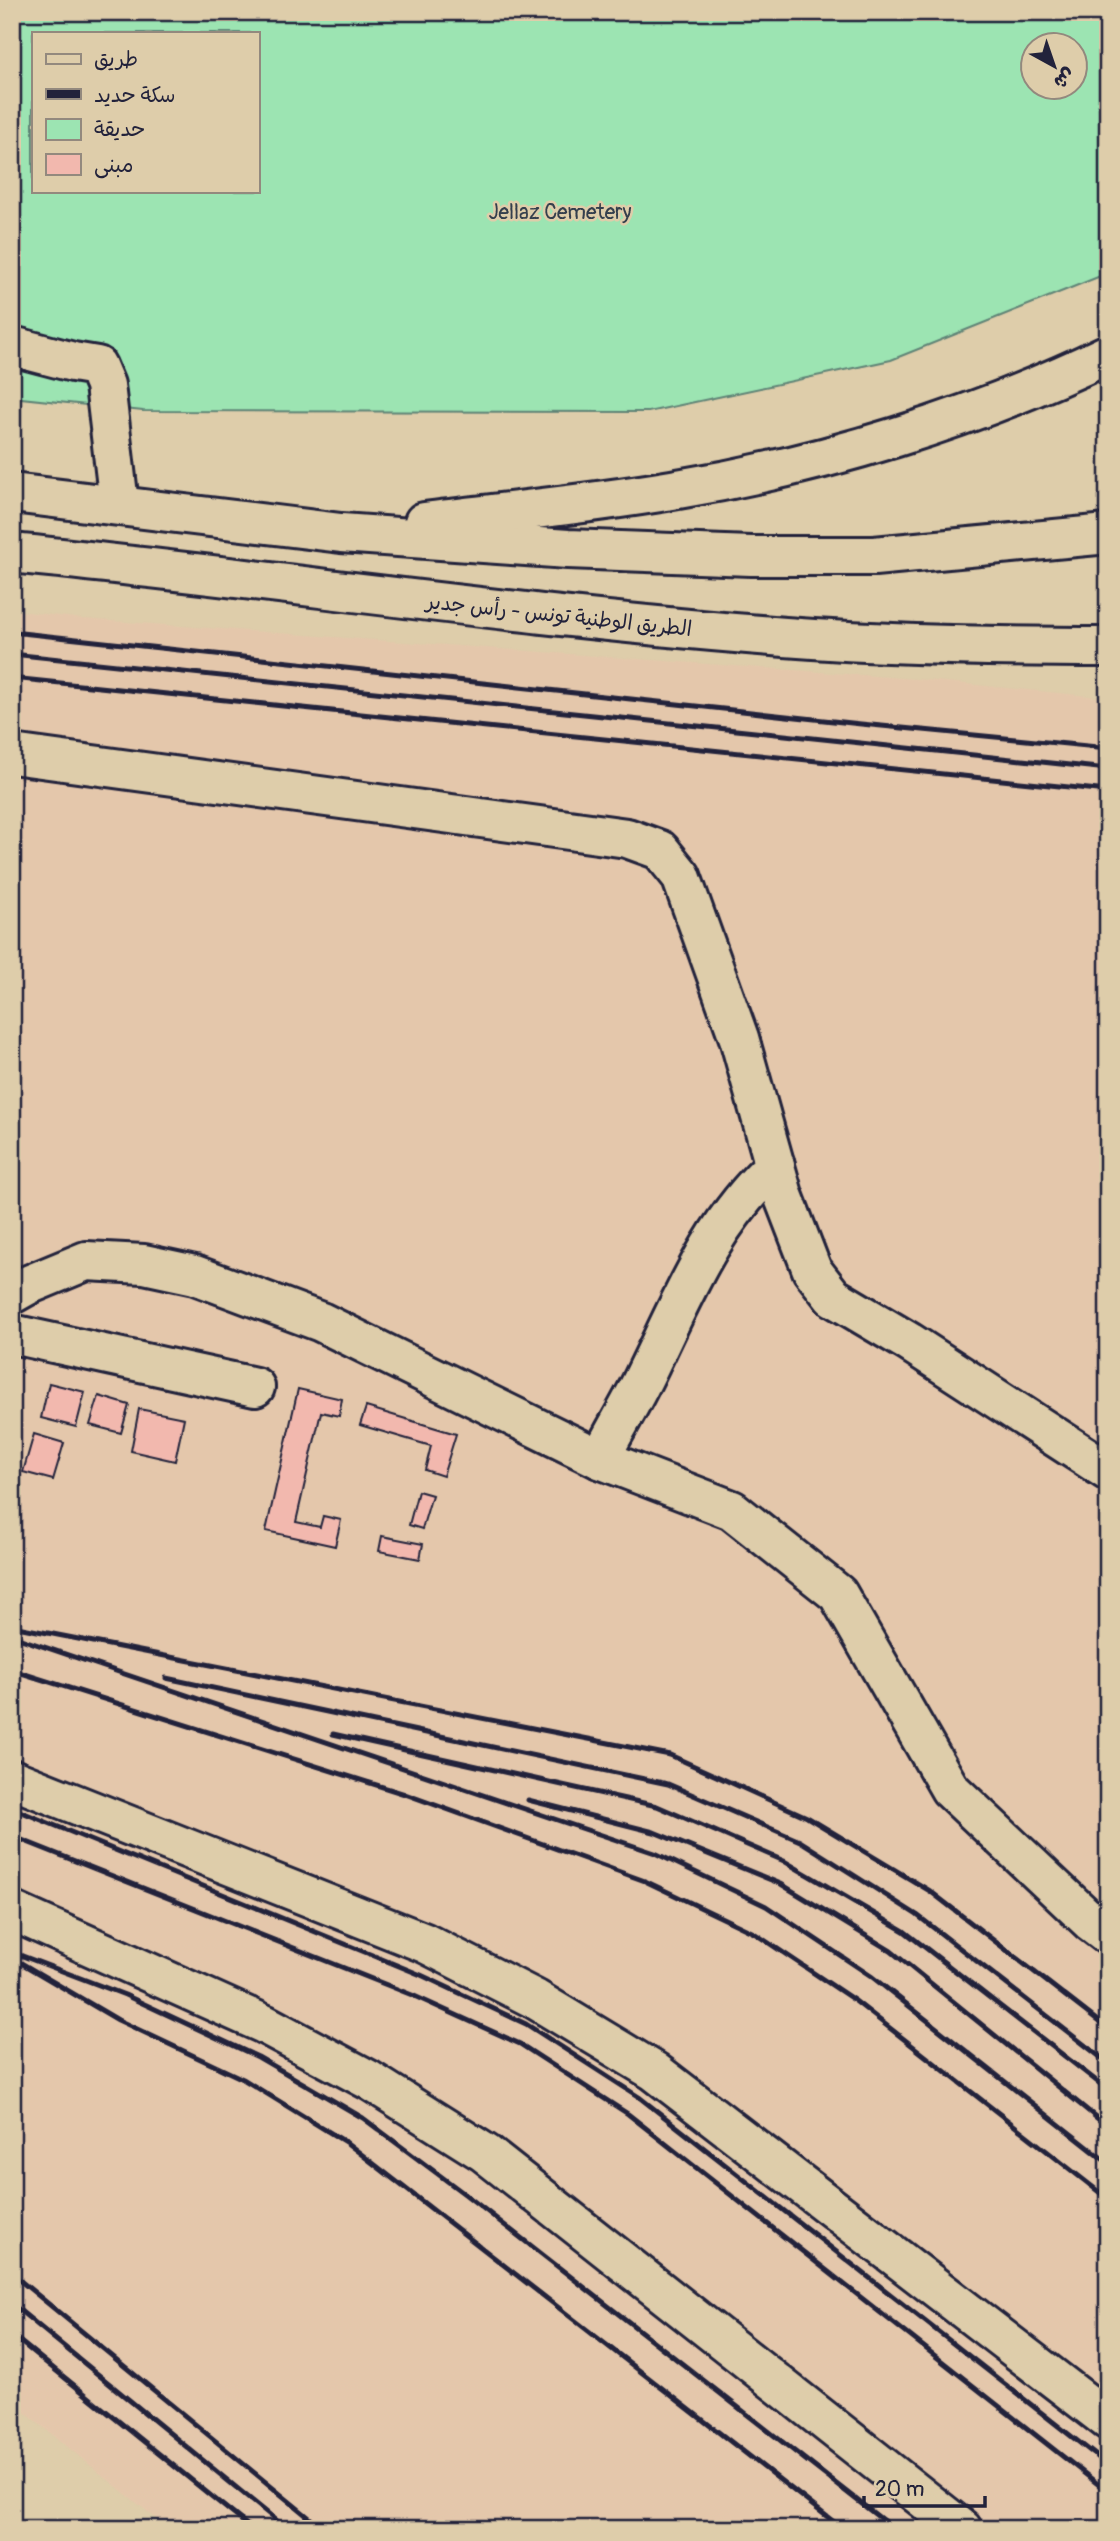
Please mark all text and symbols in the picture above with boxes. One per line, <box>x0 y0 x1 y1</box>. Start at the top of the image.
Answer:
legend <box>32 32 259 192</box>
north arrow <box>1018 32 1088 102</box>
text: طريق <box>94 46 138 73</box>
text: ش <box>1048 62 1080 94</box>
text: سكة حديد <box>94 82 175 109</box>
text: حديقة <box>94 116 145 143</box>
text: مبنى <box>94 152 133 179</box>
park label: Jellaz Cemetery <box>488 199 632 226</box>
street label: الطريق الوطنية تونس - رأس جدير <box>423 588 693 643</box>
scale bar <box>864 2464 985 2508</box>
text: 20 m <box>875 2476 924 2503</box>

